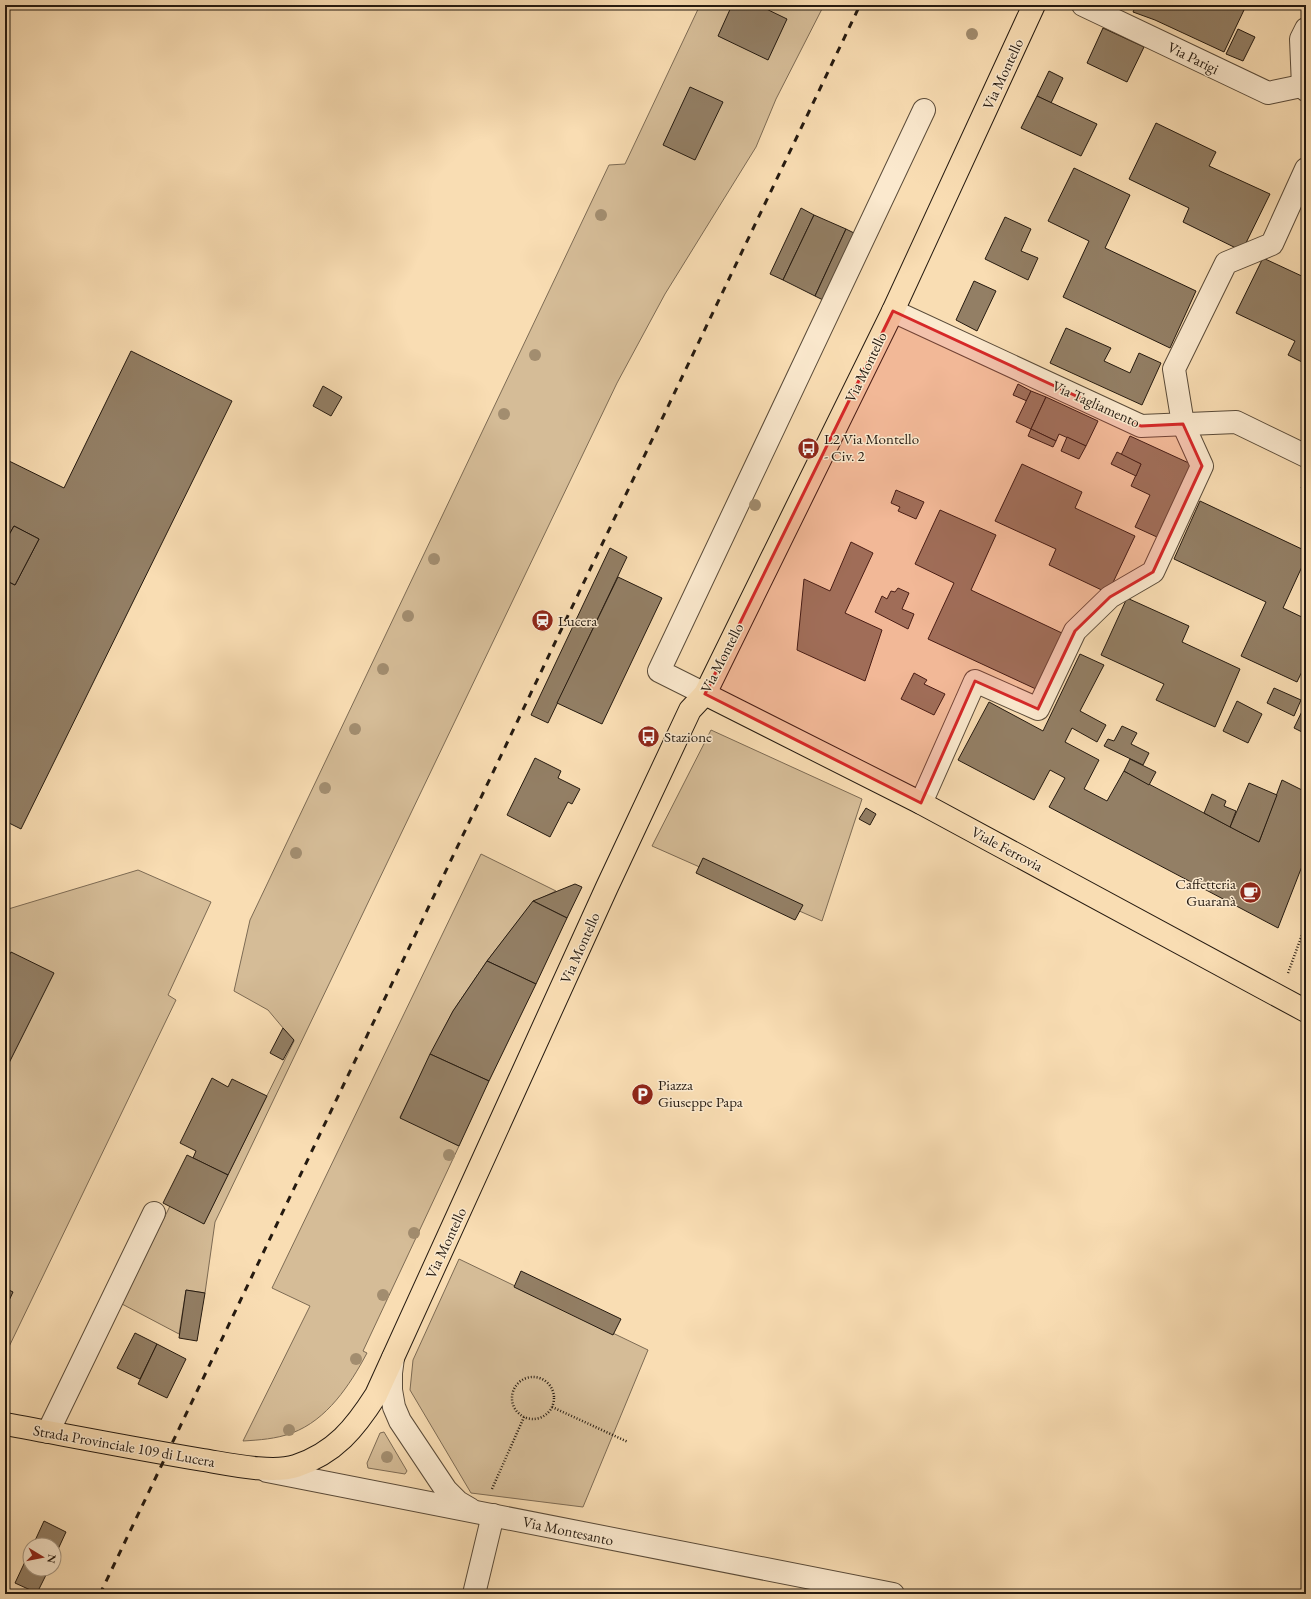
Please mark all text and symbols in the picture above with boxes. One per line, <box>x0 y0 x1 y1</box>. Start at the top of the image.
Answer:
street label: Via Montello <box>978 35 1027 112</box>
street label: Via Parigi <box>1164 37 1222 78</box>
street label: Via Montello <box>840 328 891 405</box>
street label: Via Tagliamento <box>1049 376 1143 431</box>
place label: L2 Via Montello - Civ. 2 <box>824 429 919 465</box>
bus stop icon: L2 Via Montello - Civ. 2 <box>795 435 821 461</box>
station icon: Lucera <box>529 608 555 634</box>
place label: Lucera <box>558 611 597 630</box>
street label: Via Montello <box>696 620 747 696</box>
bus stop icon: Stazione <box>635 724 661 750</box>
place label: Stazione <box>664 727 712 746</box>
street label: Viale Ferrovia <box>968 822 1046 875</box>
place label: Caffetteria Guaranà <box>1175 874 1236 910</box>
cafe icon: Caffetteria Guaranà <box>1238 880 1264 906</box>
street label: Via Montello <box>555 909 604 986</box>
place label: Piazza Giuseppe Papa <box>658 1075 743 1111</box>
parking icon: Piazza Giuseppe Papa <box>629 1081 655 1107</box>
street label: Via Montello <box>421 1204 470 1281</box>
street label: Strada Provinciale 109 di Lucera <box>32 1420 217 1471</box>
street label: Via Montesanto <box>521 1512 615 1549</box>
north arrow <box>22 1537 62 1577</box>
text: N <box>44 1553 60 1564</box>

